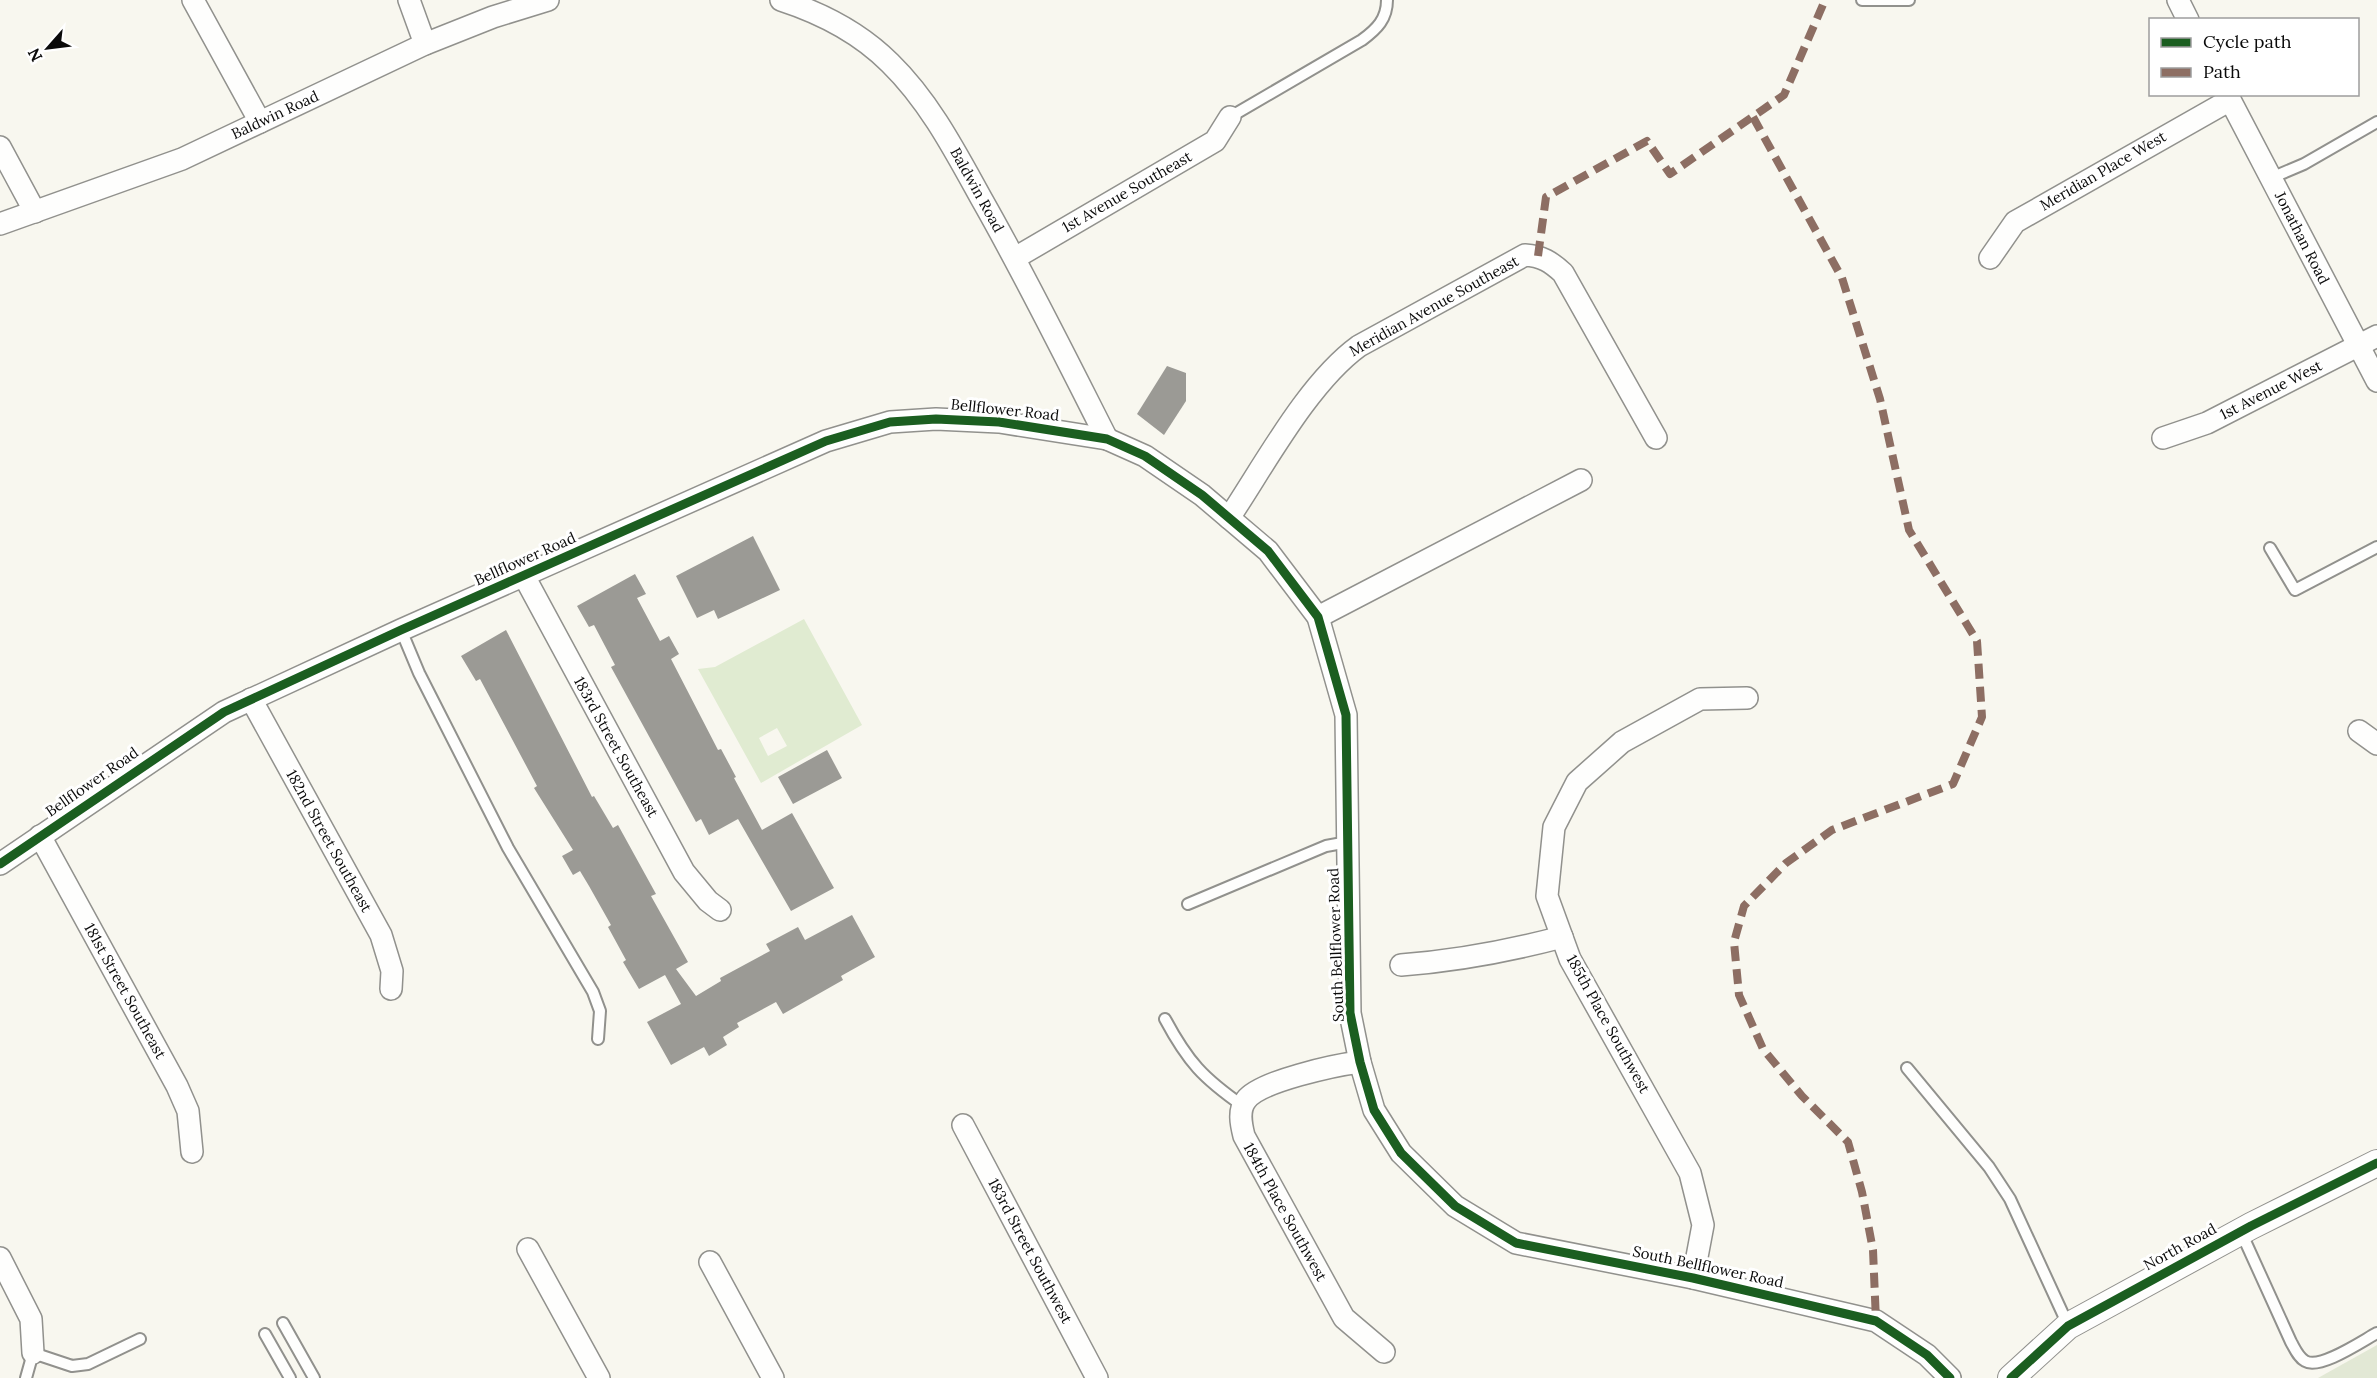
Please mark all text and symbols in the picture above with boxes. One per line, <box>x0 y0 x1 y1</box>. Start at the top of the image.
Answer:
north arrow <box>18 18 78 78</box>
legend <box>2149 18 2359 96</box>
text: Cycle path <box>2203 30 2292 53</box>
text: N <box>23 45 46 65</box>
text: Path <box>2203 60 2241 83</box>
street label: Baldwin Road <box>228 86 321 143</box>
street label: Meridian Place West <box>2036 127 2169 214</box>
street label: Baldwin Road <box>946 144 1009 236</box>
street label: 1st Avenue Southeast <box>1059 147 1195 236</box>
street label: Jonathan Road <box>2271 187 2334 287</box>
street label: Meridian Avenue Southeast <box>1346 251 1522 360</box>
street label: 1st Avenue West <box>2216 356 2325 423</box>
street label: Bellflower Road <box>950 394 1060 425</box>
street label: Bellflower Road <box>471 528 578 589</box>
street label: 183rd Street Southeast <box>570 673 663 820</box>
street label: Bellflower Road <box>42 743 142 821</box>
street label: 182nd Street Southeast <box>282 766 377 916</box>
street label: South Bellflower Road <box>1323 868 1348 1022</box>
street label: 181st Street Southeast <box>80 920 171 1062</box>
street label: 185th Place Southwest <box>1562 951 1654 1096</box>
street label: 184th Place Southwest <box>1239 1139 1331 1284</box>
street label: 183rd Street Southwest <box>984 1175 1077 1327</box>
street label: North Road <box>2140 1219 2219 1274</box>
street label: South Bellflower Road <box>1631 1241 1785 1292</box>

